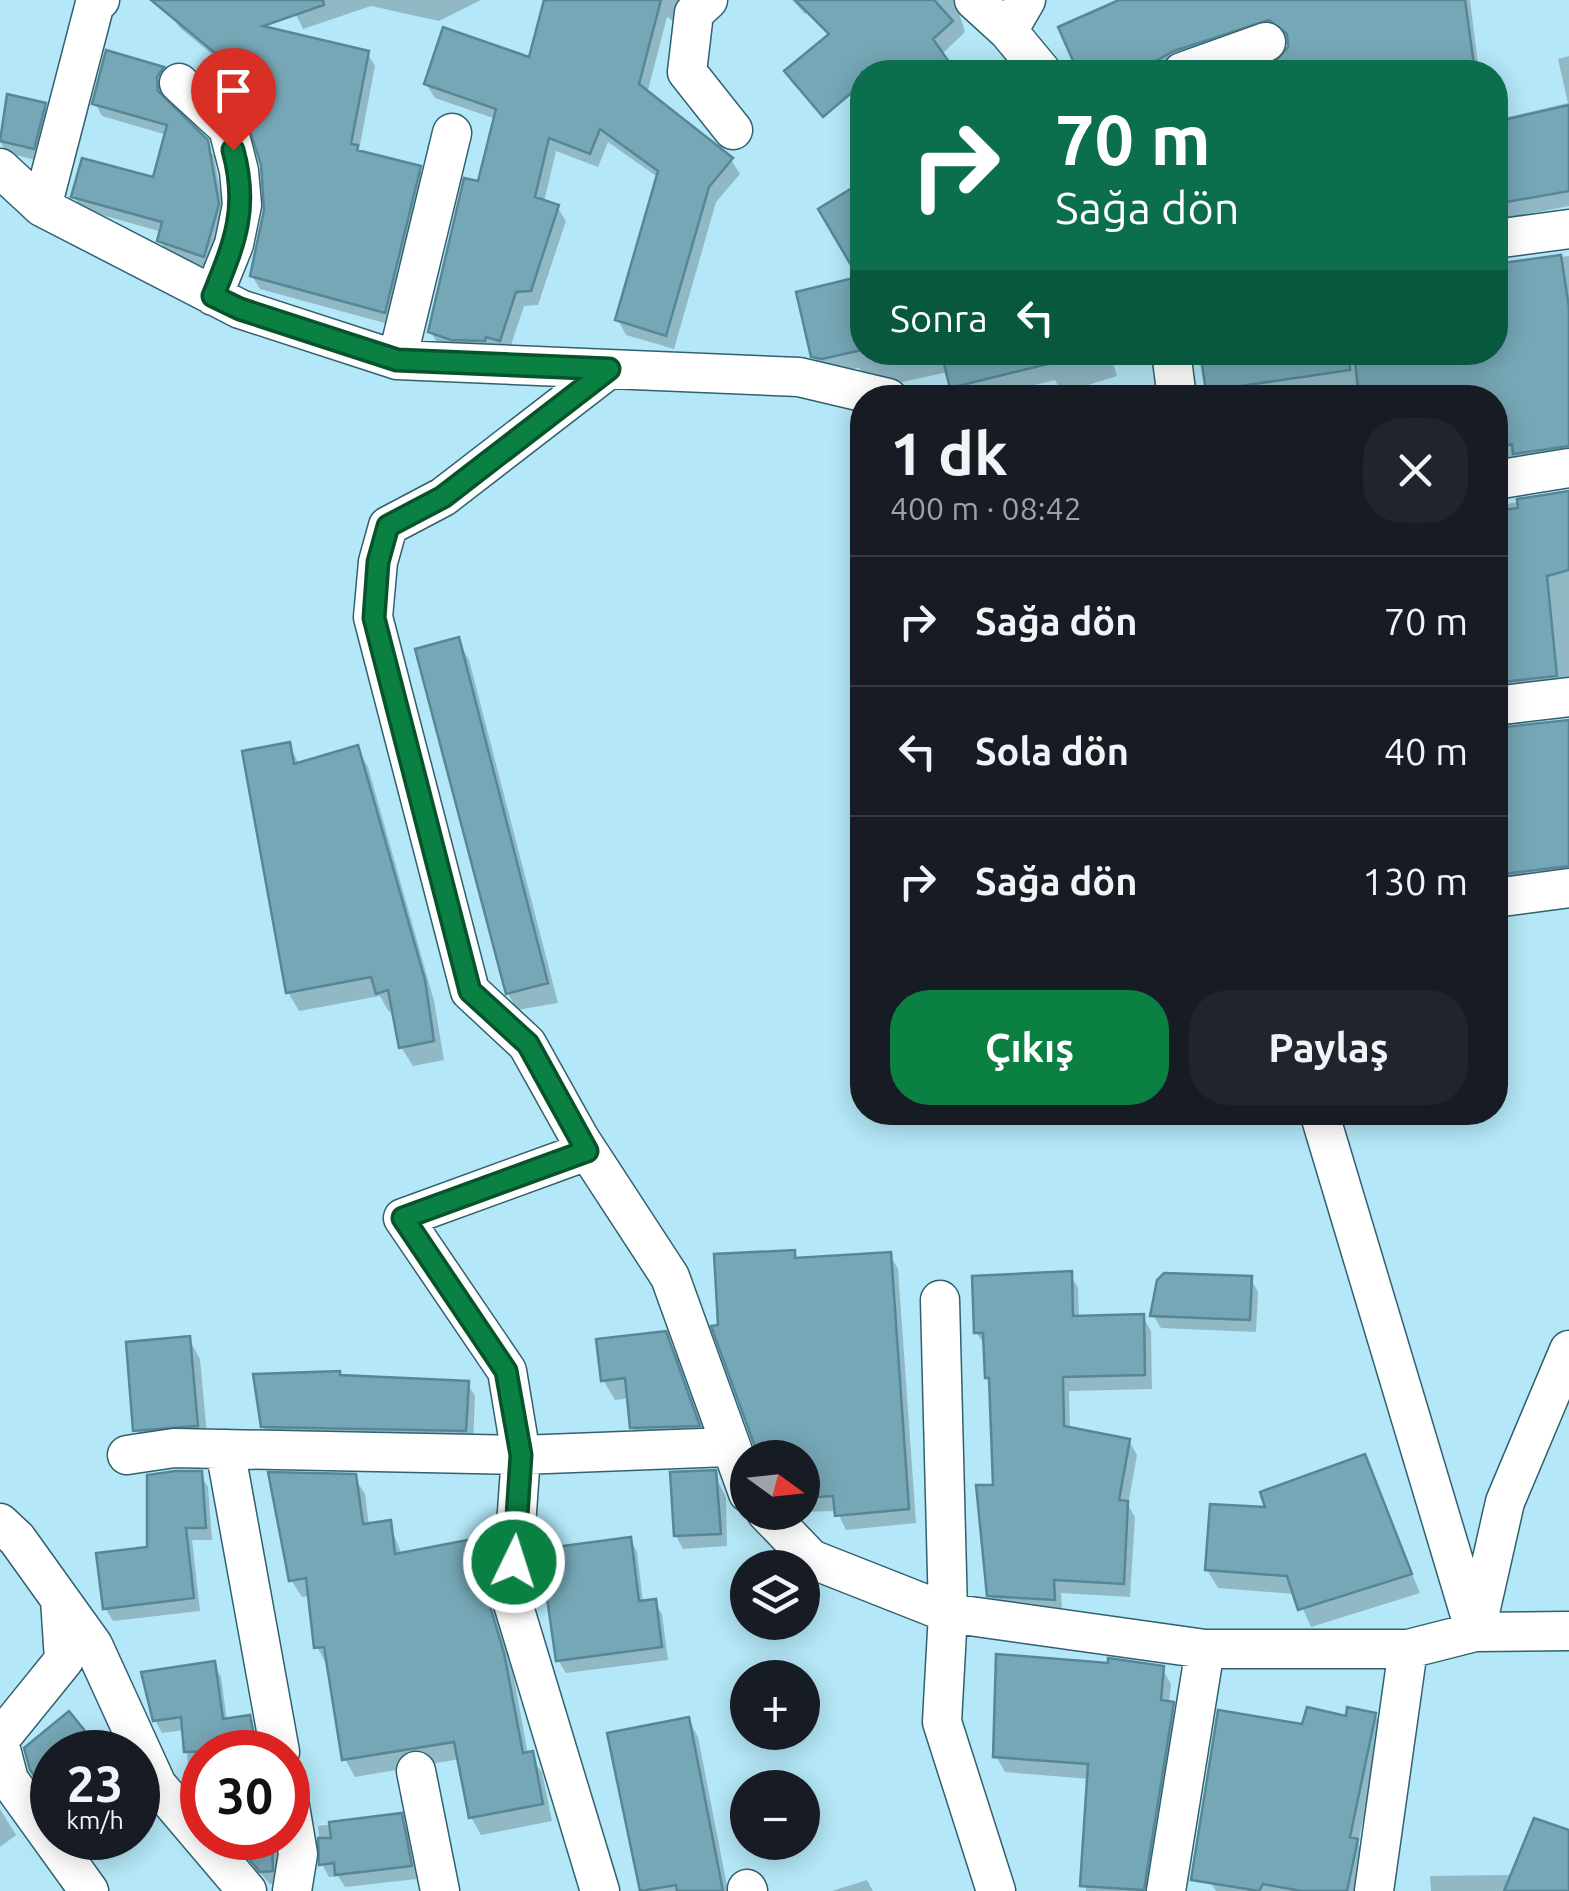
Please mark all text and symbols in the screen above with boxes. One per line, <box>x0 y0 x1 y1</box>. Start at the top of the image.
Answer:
pin <box>191 48 276 151</box>
icon: arrive <box>206 63 261 118</box>
icon: right <box>890 100 1020 230</box>
text: 70 m <box>1055 100 1211 178</box>
text: Sağa dön <box>1055 182 1239 233</box>
icon: left <box>1008 290 1063 345</box>
text: Sonra <box>890 297 988 339</box>
button: close <box>1363 418 1468 523</box>
text: 1 dk <box>890 419 1008 486</box>
text: 400 m · 08:42 <box>890 490 1082 526</box>
icon: right <box>890 594 945 649</box>
text: Sağa dön <box>975 600 1137 642</box>
text: 70 m <box>1384 600 1468 642</box>
icon: left <box>890 724 945 779</box>
text: Sola dön <box>975 730 1129 772</box>
text: 40 m <box>1384 730 1468 772</box>
icon: right <box>890 854 945 909</box>
text: Sağa dön <box>975 860 1137 902</box>
text: 130 m <box>1362 860 1468 902</box>
button: Çıkış <box>890 990 1169 1105</box>
button: Paylaş <box>1189 990 1468 1105</box>
north arrow <box>730 1440 820 1530</box>
map controls <box>730 1440 820 1860</box>
position arrow <box>462 1510 566 1614</box>
button: layers <box>730 1550 820 1640</box>
button: + <box>730 1660 820 1750</box>
speed limit sign: 30 <box>180 1730 310 1860</box>
text: 23 <box>67 1755 123 1811</box>
button: − <box>730 1770 820 1860</box>
text: km/h <box>66 1806 124 1834</box>

